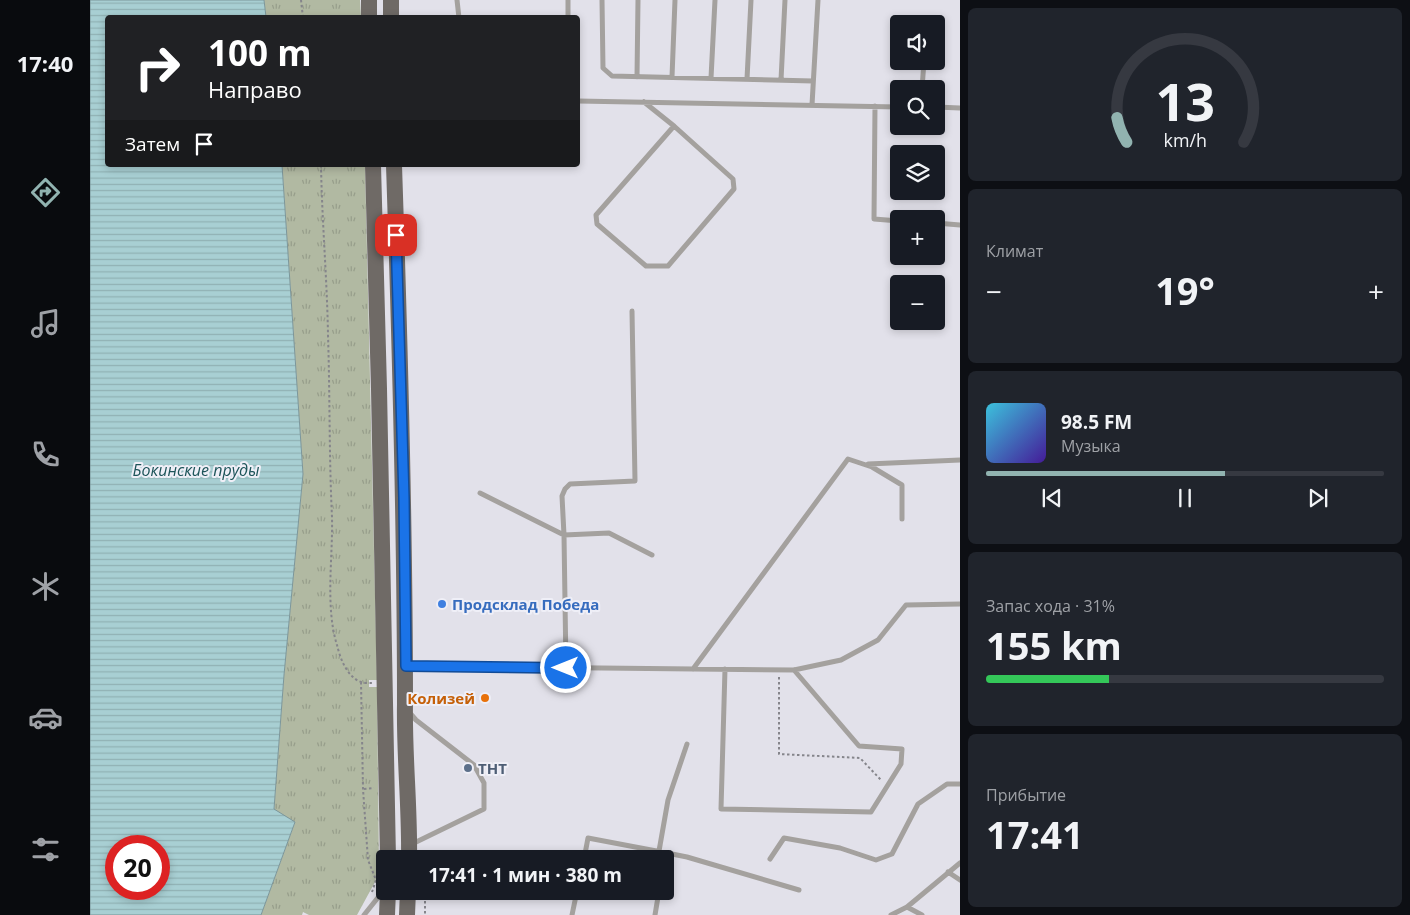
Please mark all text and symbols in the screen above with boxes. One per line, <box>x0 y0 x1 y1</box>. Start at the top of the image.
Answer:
map controls <box>890 15 945 330</box>
button: sound <box>890 15 945 70</box>
text: 100 m <box>208 29 312 76</box>
icon: right <box>125 35 190 100</box>
text: 17:40 <box>17 48 73 78</box>
text: 13 <box>1155 65 1215 136</box>
text: Направо <box>208 74 302 104</box>
button: search <box>890 80 945 135</box>
text: km/h <box>1163 128 1207 152</box>
icon: arrive <box>190 130 218 158</box>
text: Затем <box>125 131 180 157</box>
button: layers <box>890 145 945 200</box>
icon: directions <box>28 175 63 210</box>
button: + <box>890 210 945 265</box>
pin <box>375 214 417 256</box>
icon: arrive <box>382 221 410 249</box>
text: Климат <box>986 240 1043 262</box>
text: 19° <box>1155 264 1215 316</box>
text: − <box>986 272 1002 310</box>
text: + <box>1368 272 1384 310</box>
button: − <box>890 275 945 330</box>
icon: music <box>28 306 63 341</box>
text: 98.5 FM <box>1061 409 1132 435</box>
text: Музыка <box>1061 435 1121 457</box>
icon: phone <box>28 437 63 472</box>
water label: Бокинские пруды <box>132 459 260 481</box>
icon: previous <box>1038 484 1066 512</box>
icon: pause <box>1171 484 1199 512</box>
icon: next <box>1304 484 1332 512</box>
icon: climate <box>28 569 63 604</box>
place label: Продсклад Победа <box>452 594 599 614</box>
text: Запас хода · 31% <box>986 595 1115 617</box>
marker: Продсклад Победа <box>436 598 448 610</box>
text: 155 km <box>986 619 1122 671</box>
position arrow <box>539 641 591 693</box>
place label: Колизей <box>407 688 475 708</box>
marker: Колизей <box>479 692 491 704</box>
icon: car <box>28 700 63 735</box>
place label: ТНТ <box>478 758 507 778</box>
marker: ТНТ <box>462 762 474 774</box>
text: Прибытие <box>986 784 1066 806</box>
text: 17:41 <box>986 808 1084 860</box>
icon: filters <box>28 832 63 867</box>
speed limit sign: 20 <box>105 835 170 900</box>
text: 17:41 · 1 мин · 380 m <box>428 862 622 888</box>

